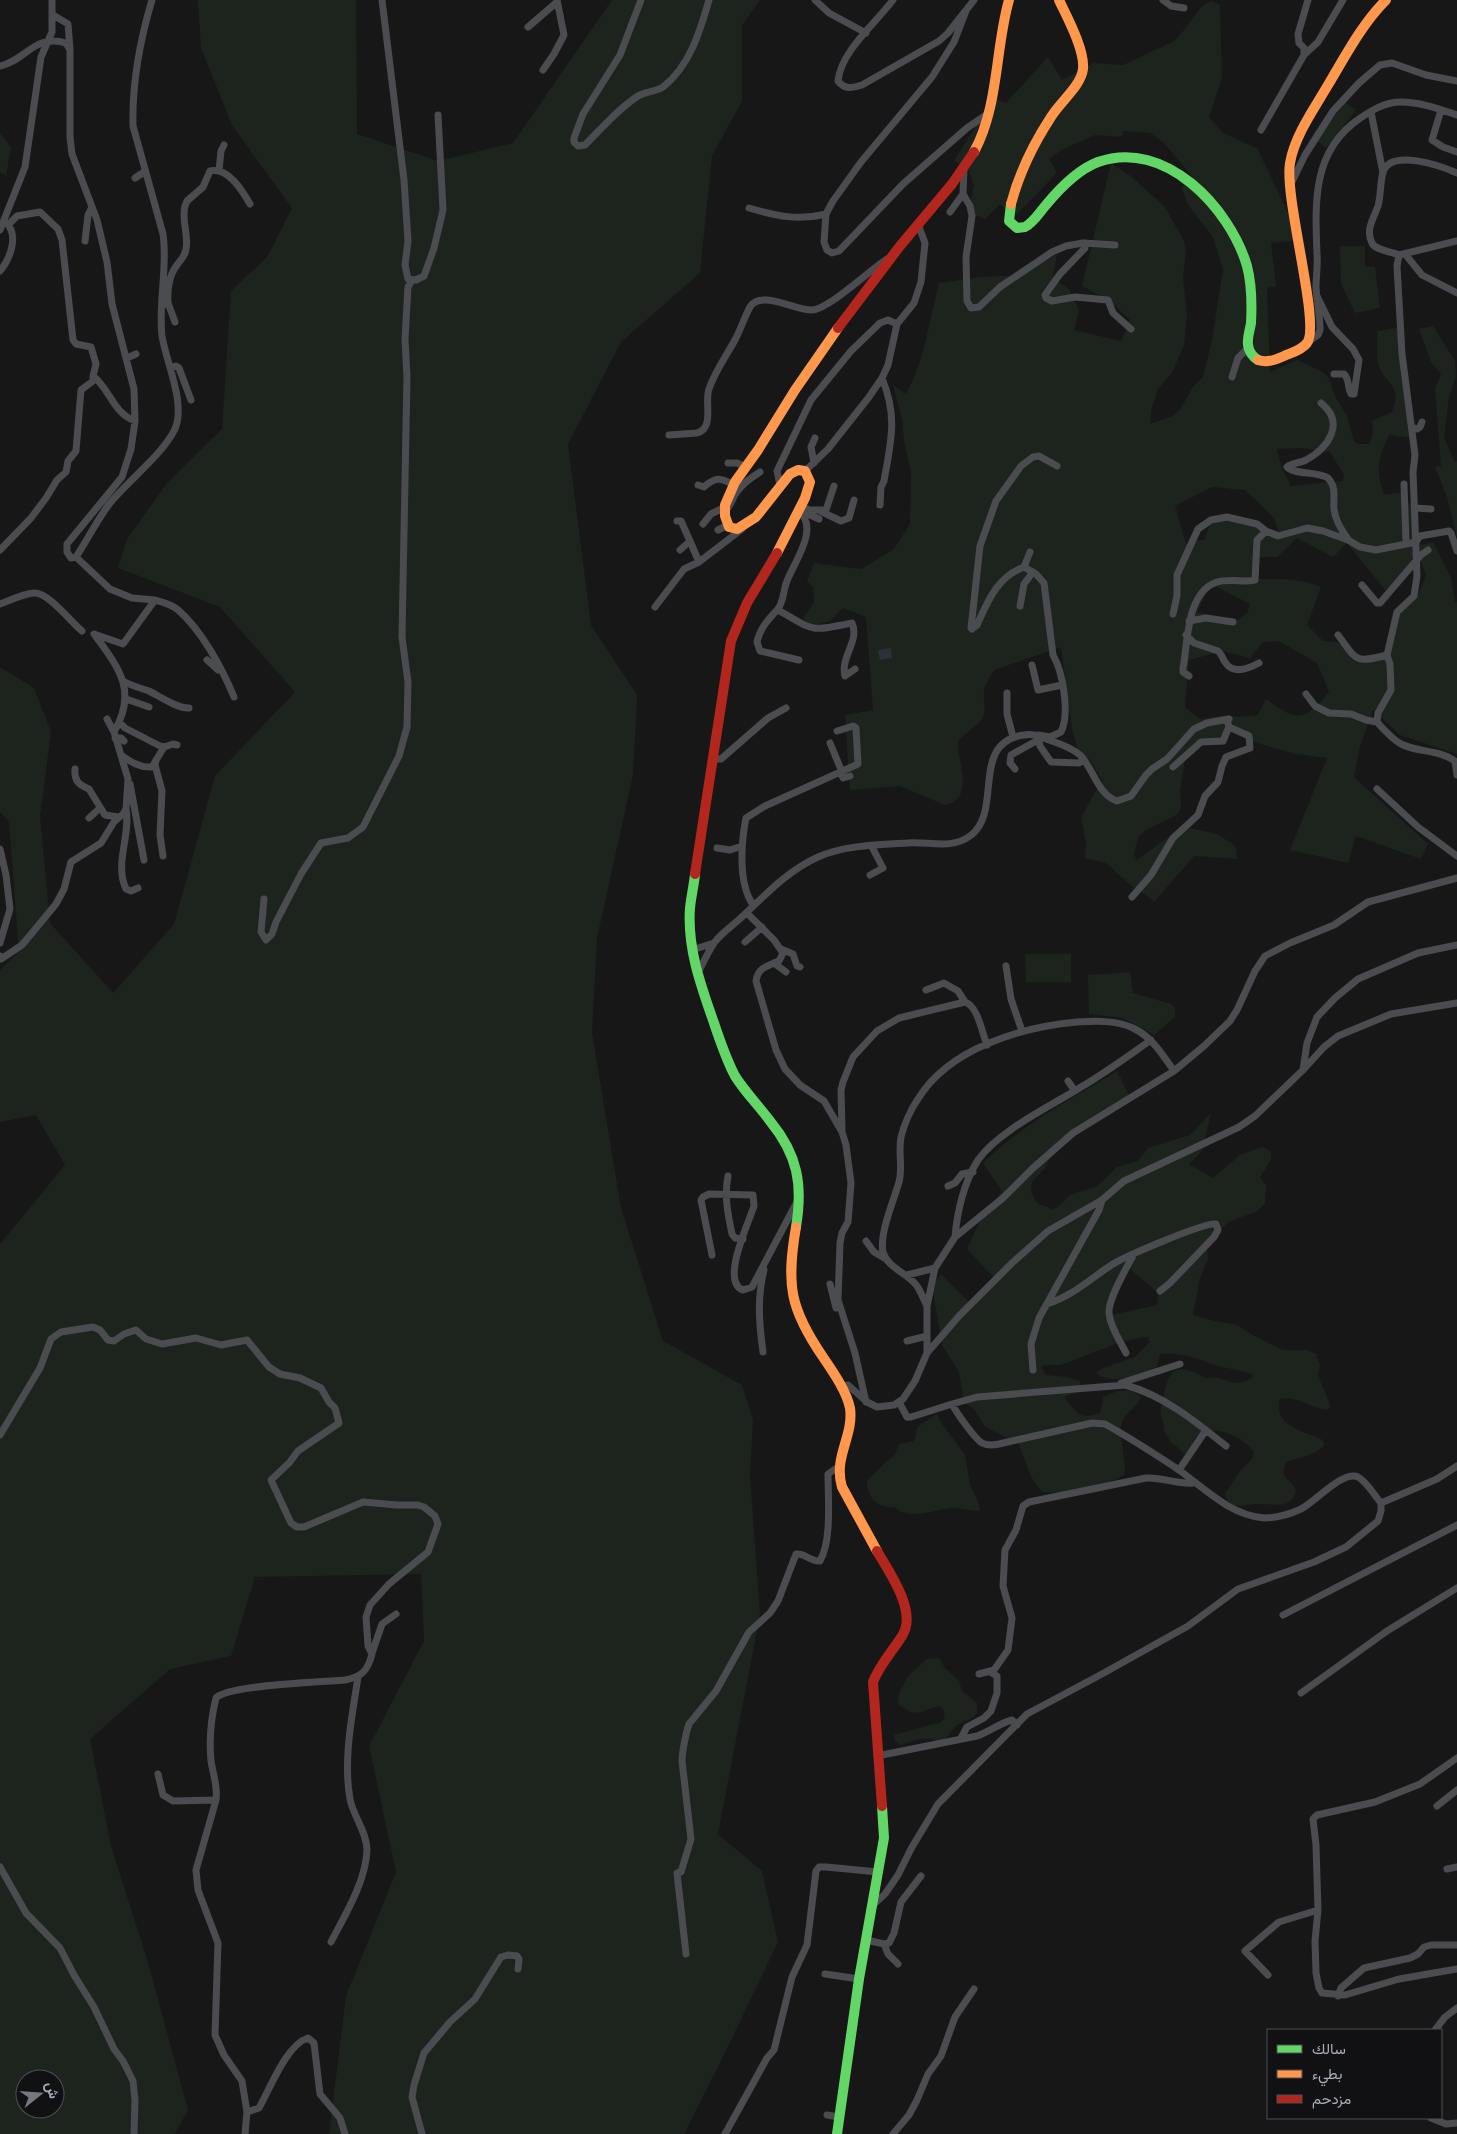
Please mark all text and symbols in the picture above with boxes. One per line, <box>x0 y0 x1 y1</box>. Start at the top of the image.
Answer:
legend <box>1267 2029 1442 2119</box>
text: سالك <box>1312 2040 1346 2058</box>
text: بطيء <box>1312 2065 1342 2087</box>
north arrow <box>15 2069 65 2119</box>
text: ش <box>41 2080 63 2101</box>
text: مزدحم <box>1312 2090 1351 2109</box>

